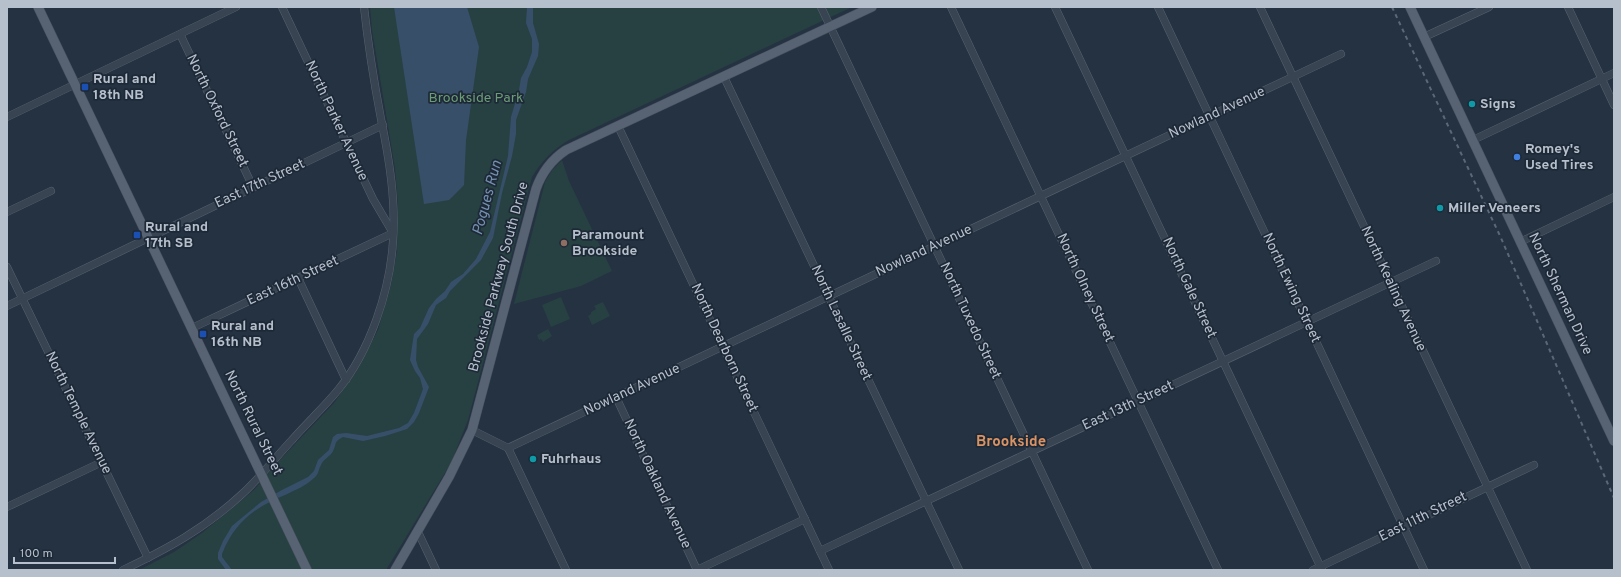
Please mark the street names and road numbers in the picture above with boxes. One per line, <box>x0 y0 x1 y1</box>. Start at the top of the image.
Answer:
street label: North Oxford Street <box>182 52 252 170</box>
street label: North Parker Avenue <box>301 58 371 184</box>
street label: Nowland Avenue <box>1166 83 1268 143</box>
street label: East 17th Street <box>212 156 308 212</box>
street label: Brookside Parkway South Drive <box>465 180 533 374</box>
street label: Nowland Avenue <box>873 221 975 281</box>
street label: North Kealing Avenue <box>1357 224 1429 354</box>
street label: North Ewing Street <box>1258 230 1324 346</box>
street label: North Sherman Drive <box>1524 230 1596 358</box>
street label: North Olney Street <box>1052 231 1118 345</box>
street label: North Gale Street <box>1158 235 1220 341</box>
street label: East 16th Street <box>245 252 341 310</box>
street label: North Tuxedo Street <box>936 260 1004 382</box>
street label: North Lasalle Street <box>807 263 875 383</box>
street label: North Dearborn Street <box>687 281 761 415</box>
street label: North Temple Avenue <box>41 349 115 477</box>
street label: Nowland Avenue <box>581 360 683 420</box>
street label: North Rural Street <box>220 368 286 478</box>
street label: East 13th Street <box>1080 377 1176 435</box>
street label: North Oakland Avenue <box>620 417 694 551</box>
street label: East 11th Street <box>1376 488 1470 546</box>

